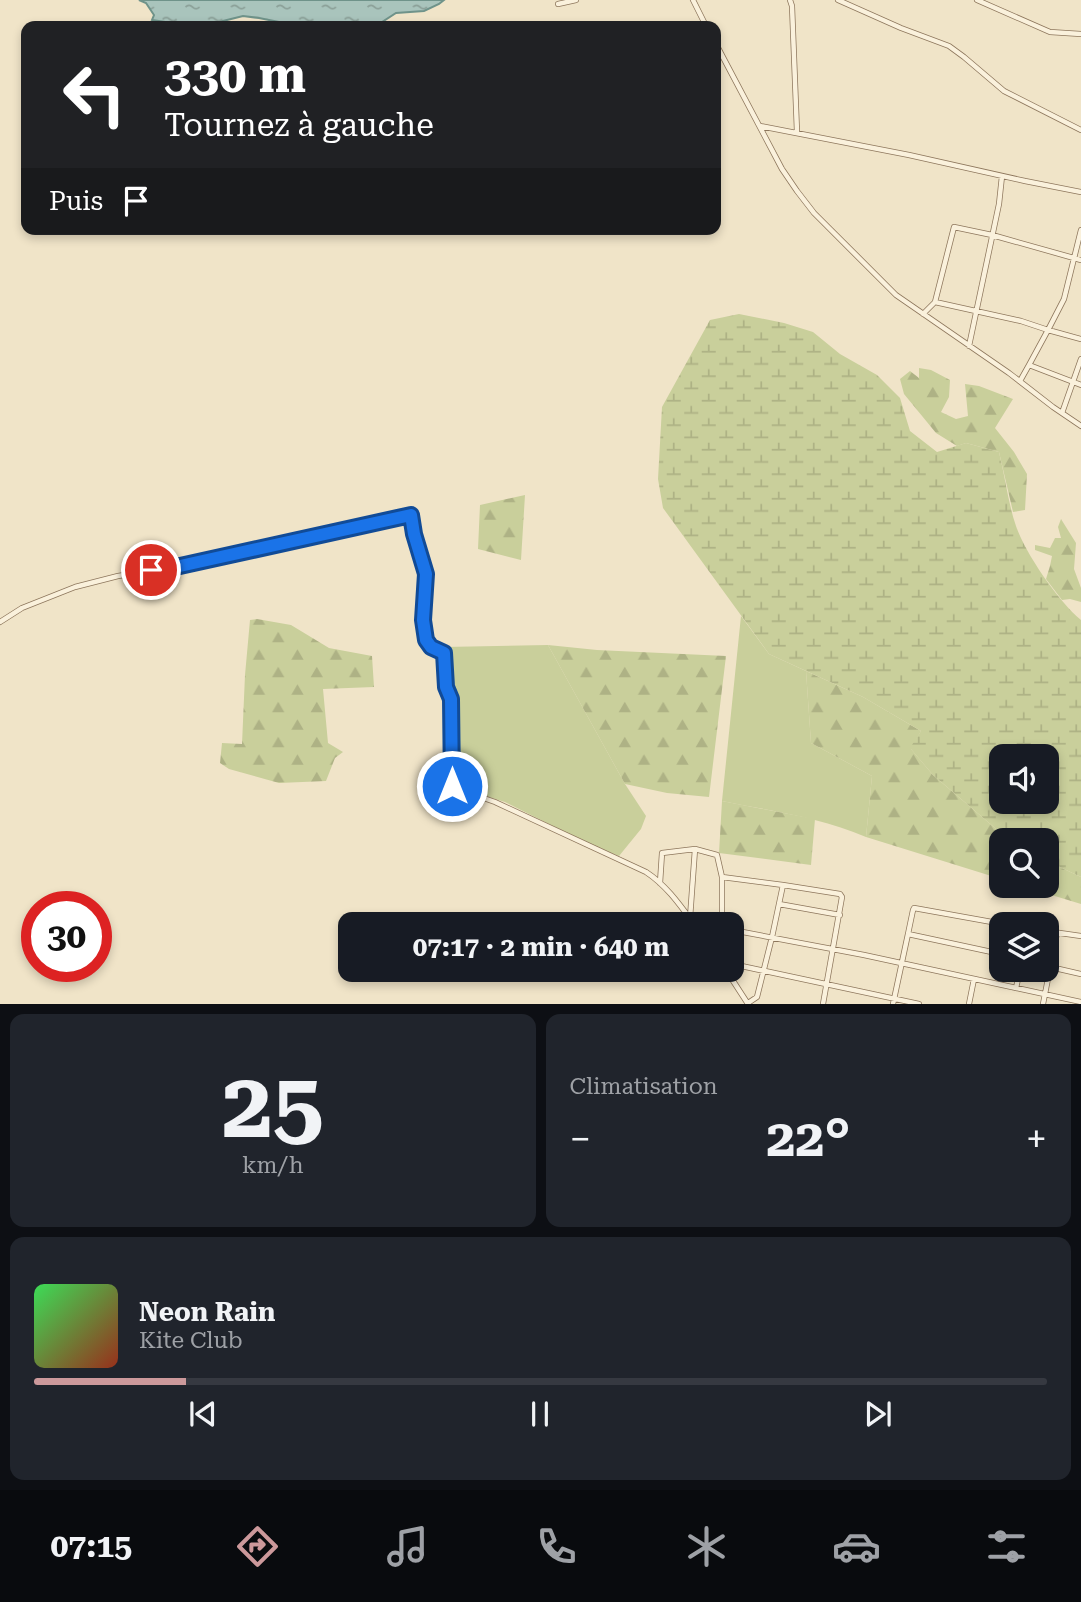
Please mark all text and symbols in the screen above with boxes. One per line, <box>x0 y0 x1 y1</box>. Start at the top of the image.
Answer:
text: 330 m <box>164 47 306 104</box>
icon: left <box>49 49 140 140</box>
text: Tournez à gauche <box>164 106 434 144</box>
icon: arrive <box>117 182 155 220</box>
text: Puis <box>49 186 103 216</box>
pin <box>121 540 181 600</box>
icon: arrive <box>132 551 170 589</box>
map controls <box>989 744 1059 982</box>
button: sound <box>989 744 1059 814</box>
position arrow <box>415 749 489 823</box>
button: search <box>989 828 1059 898</box>
speed limit sign: 30 <box>21 891 112 982</box>
button: layers <box>989 912 1059 982</box>
text: 07:17 · 2 min · 640 m <box>413 932 669 962</box>
text: 25 <box>222 1053 324 1159</box>
text: Climatisation <box>570 1073 718 1100</box>
text: 22° <box>766 1108 850 1169</box>
text: − <box>570 1117 591 1161</box>
text: + <box>1026 1117 1047 1161</box>
text: km/h <box>242 1152 304 1179</box>
text: Neon Rain <box>139 1297 275 1327</box>
text: Kite Club <box>139 1327 243 1354</box>
icon: previous <box>184 1395 222 1433</box>
icon: pause <box>521 1395 559 1433</box>
icon: next <box>859 1395 897 1433</box>
icon: directions <box>233 1522 282 1571</box>
icon: music <box>383 1522 432 1571</box>
icon: phone <box>532 1522 581 1571</box>
icon: climate <box>682 1522 731 1571</box>
icon: car <box>832 1522 881 1571</box>
icon: filters <box>982 1522 1031 1571</box>
text: 07:15 <box>50 1527 132 1565</box>

